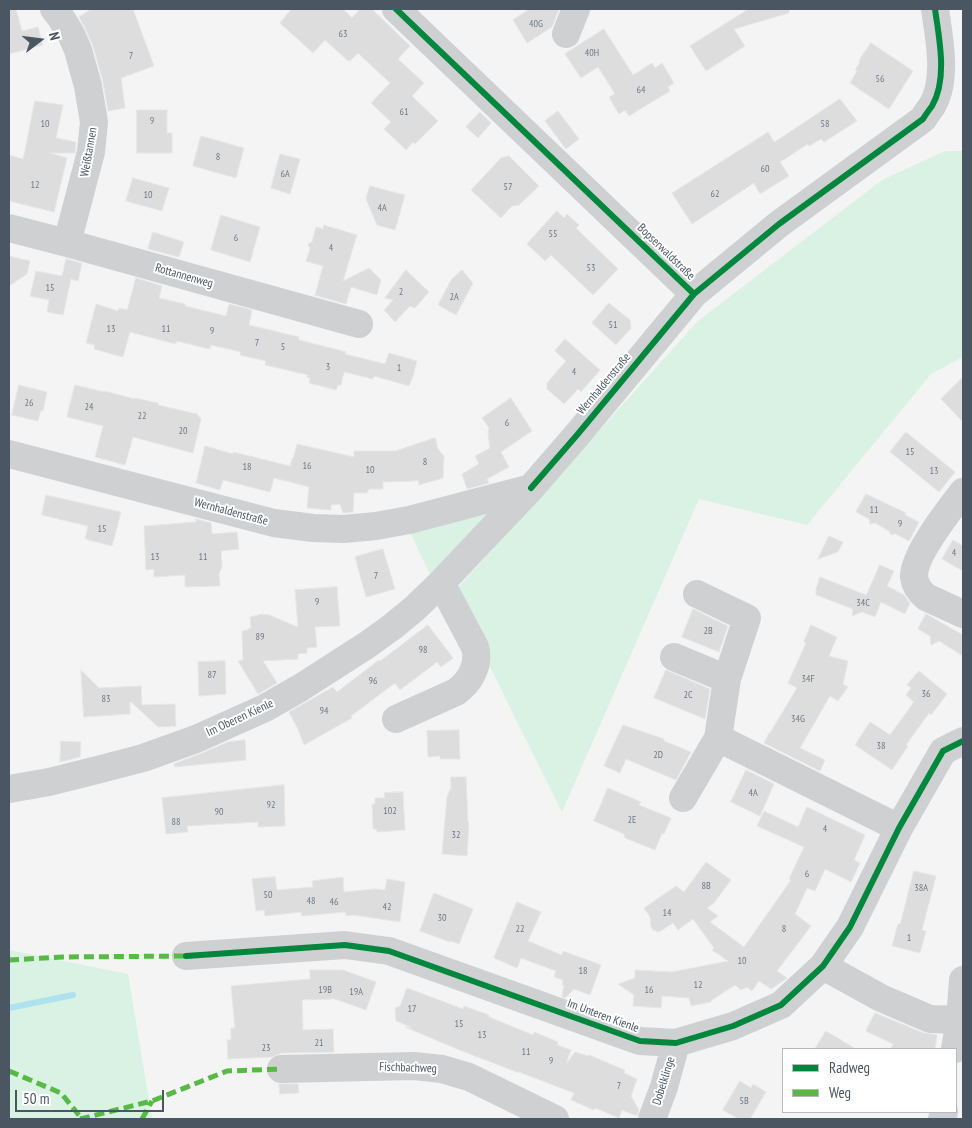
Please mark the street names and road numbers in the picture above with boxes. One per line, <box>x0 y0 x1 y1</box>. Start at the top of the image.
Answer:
street label: Weißtannen <box>78 126 100 178</box>
street label: Bopserwaldstraße <box>634 221 698 283</box>
street label: Rottannenweg <box>153 261 215 291</box>
street label: Wernhaldenstraße <box>574 350 634 418</box>
street label: Wernhaldenstraße <box>193 495 269 529</box>
street label: Im Oberen Kienle <box>204 696 276 740</box>
street label: Im Unteren Kienle <box>565 996 641 1036</box>
street label: Dobelklinge <box>650 1055 678 1107</box>
street label: Fischbachweg <box>379 1060 437 1076</box>

